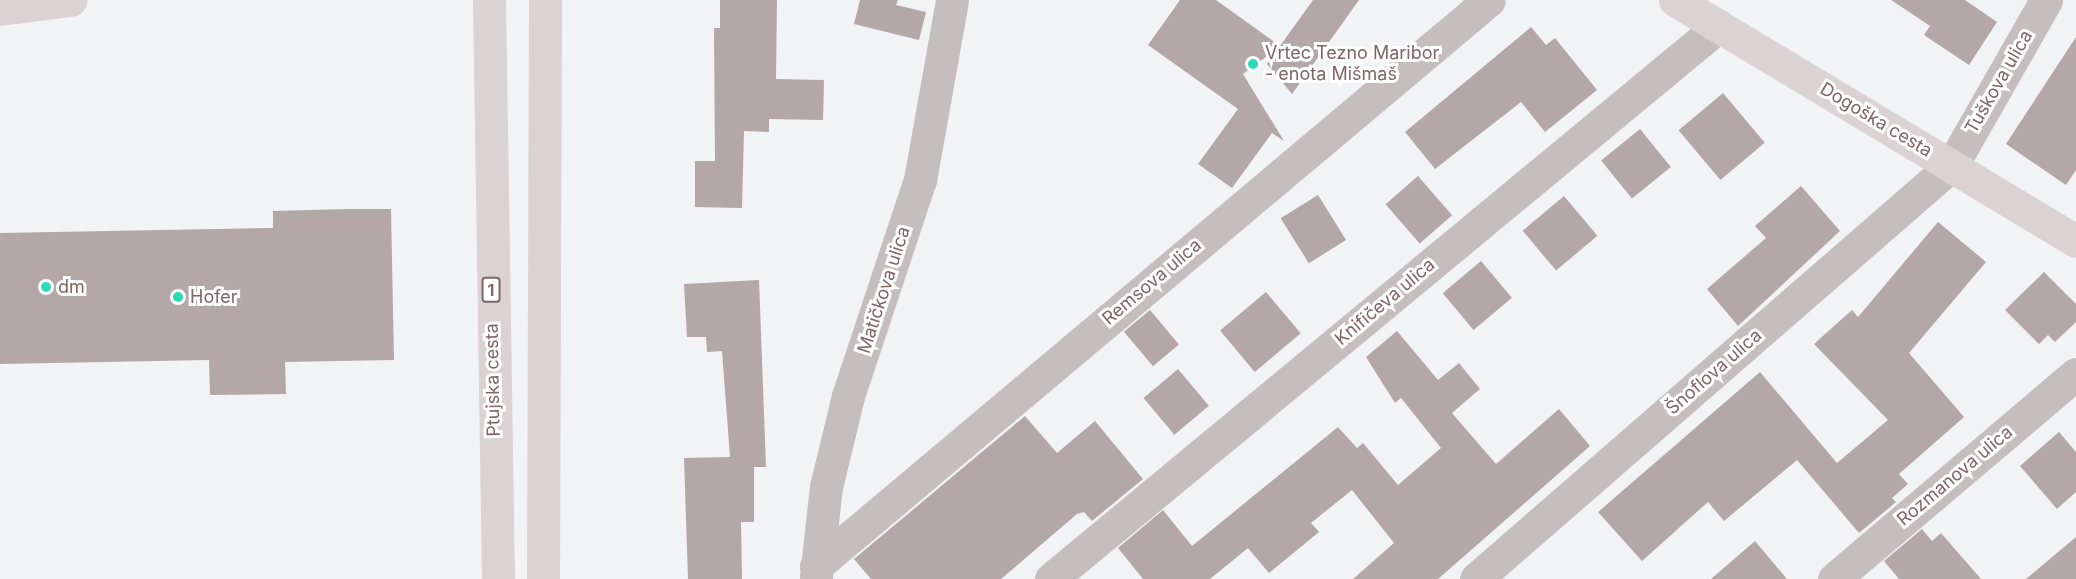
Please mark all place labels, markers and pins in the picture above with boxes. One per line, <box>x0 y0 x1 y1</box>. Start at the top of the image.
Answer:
place label: Vrtec Tezno Maribor - enota Mišmaš <box>1265 43 1439 86</box>
marker: Vrtec Tezno Maribor - enota Mišmaš <box>1246 57 1260 71</box>
place label: dm <box>58 276 85 298</box>
marker: dm <box>39 280 53 294</box>
place label: Hofer <box>190 286 238 308</box>
marker: Hofer <box>171 290 185 304</box>

